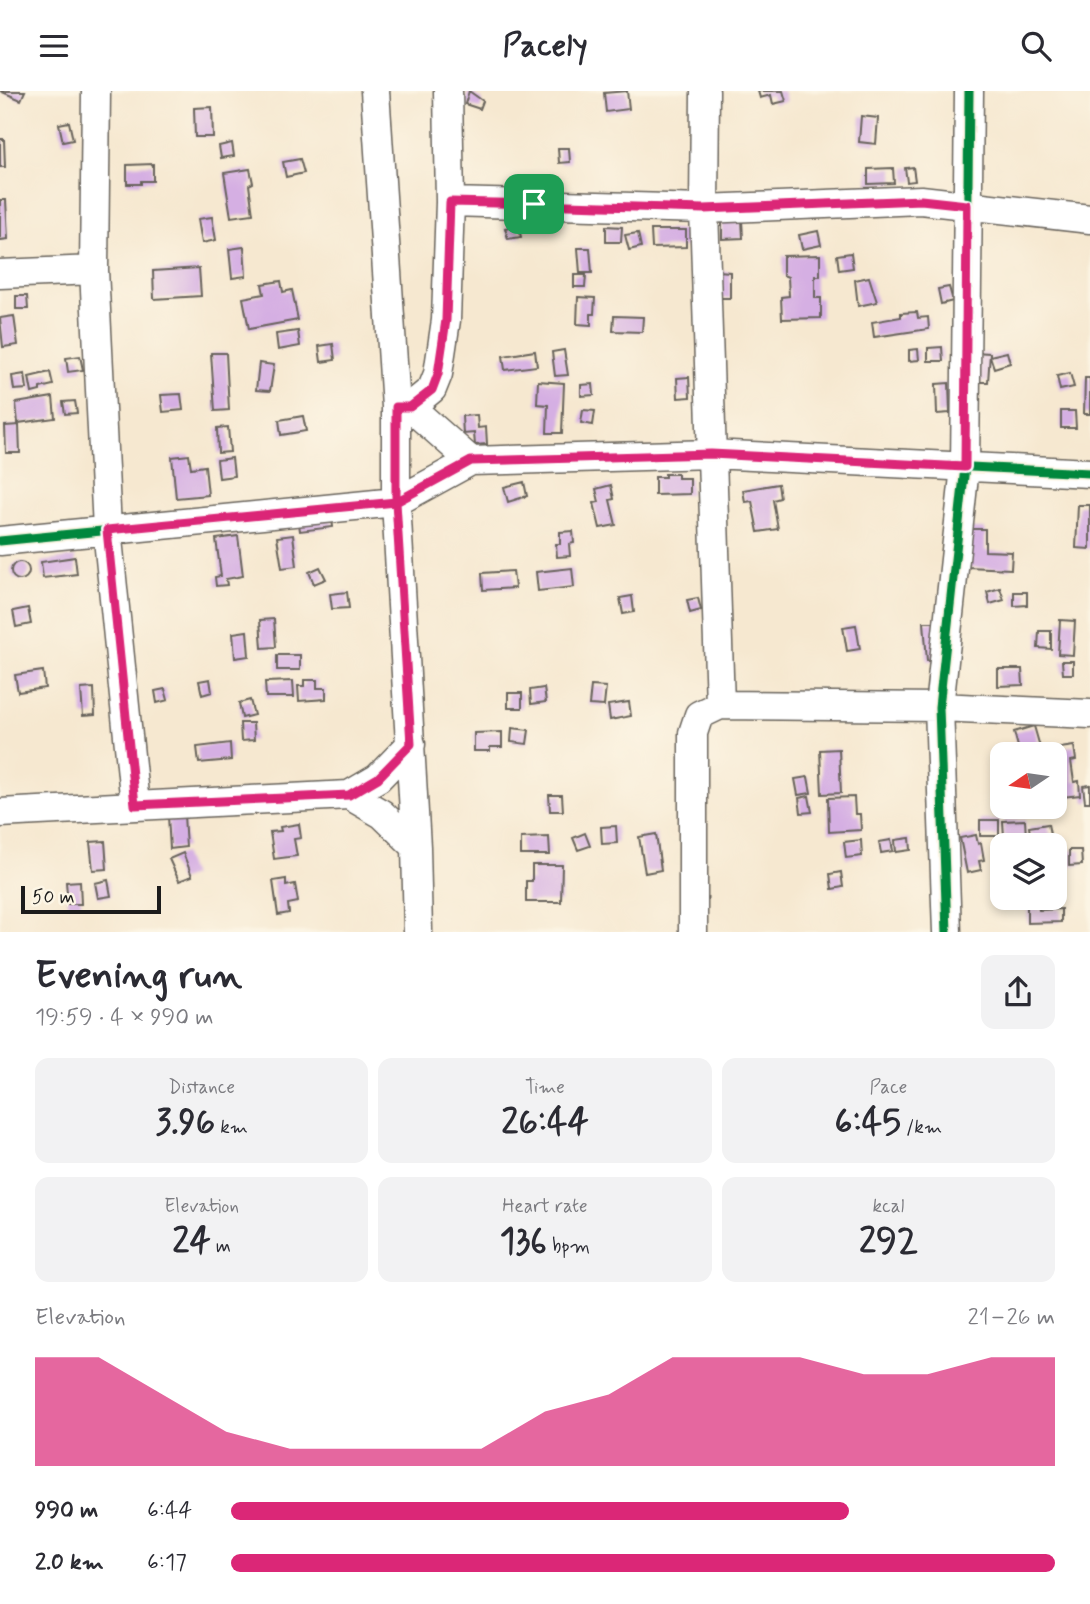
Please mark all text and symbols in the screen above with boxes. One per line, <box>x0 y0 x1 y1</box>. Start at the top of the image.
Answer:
text: Pacely <box>502 25 588 67</box>
icon: menu <box>35 27 73 65</box>
icon: search <box>1017 27 1055 65</box>
pin <box>504 174 564 234</box>
icon: arrive <box>515 185 553 223</box>
north arrow <box>990 742 1068 819</box>
map controls <box>990 742 1067 910</box>
button: layers <box>990 833 1067 910</box>
scale bar <box>21 883 161 915</box>
text: 50 m <box>32 885 75 910</box>
text: Evening run <box>35 952 242 1001</box>
button: share <box>981 955 1055 1029</box>
text: 19:59 · 4 × 990 m <box>35 1003 214 1033</box>
text: Distance <box>168 1075 235 1100</box>
text: Time <box>525 1075 565 1100</box>
text: Pace <box>869 1075 907 1100</box>
text: 3.96 <box>155 1100 215 1146</box>
text: 26:44 <box>501 1100 589 1146</box>
text: 6:45 <box>835 1100 901 1146</box>
text: km <box>215 1115 248 1140</box>
text: /km <box>901 1115 942 1140</box>
text: Elevation <box>164 1194 239 1219</box>
text: Heart rate <box>502 1194 588 1219</box>
text: kcal <box>872 1194 904 1219</box>
text: 24 <box>172 1219 211 1265</box>
text: 136 <box>500 1219 547 1265</box>
text: 292 <box>859 1219 918 1265</box>
text: m <box>211 1234 231 1259</box>
text: bpm <box>547 1234 590 1259</box>
text: Elevation <box>35 1303 126 1333</box>
text: 21–26 m <box>968 1303 1055 1333</box>
text: 990 m <box>35 1496 98 1526</box>
text: 6:44 <box>147 1496 192 1526</box>
text: 2.0 km <box>35 1548 104 1578</box>
text: 6:17 <box>147 1548 187 1578</box>

